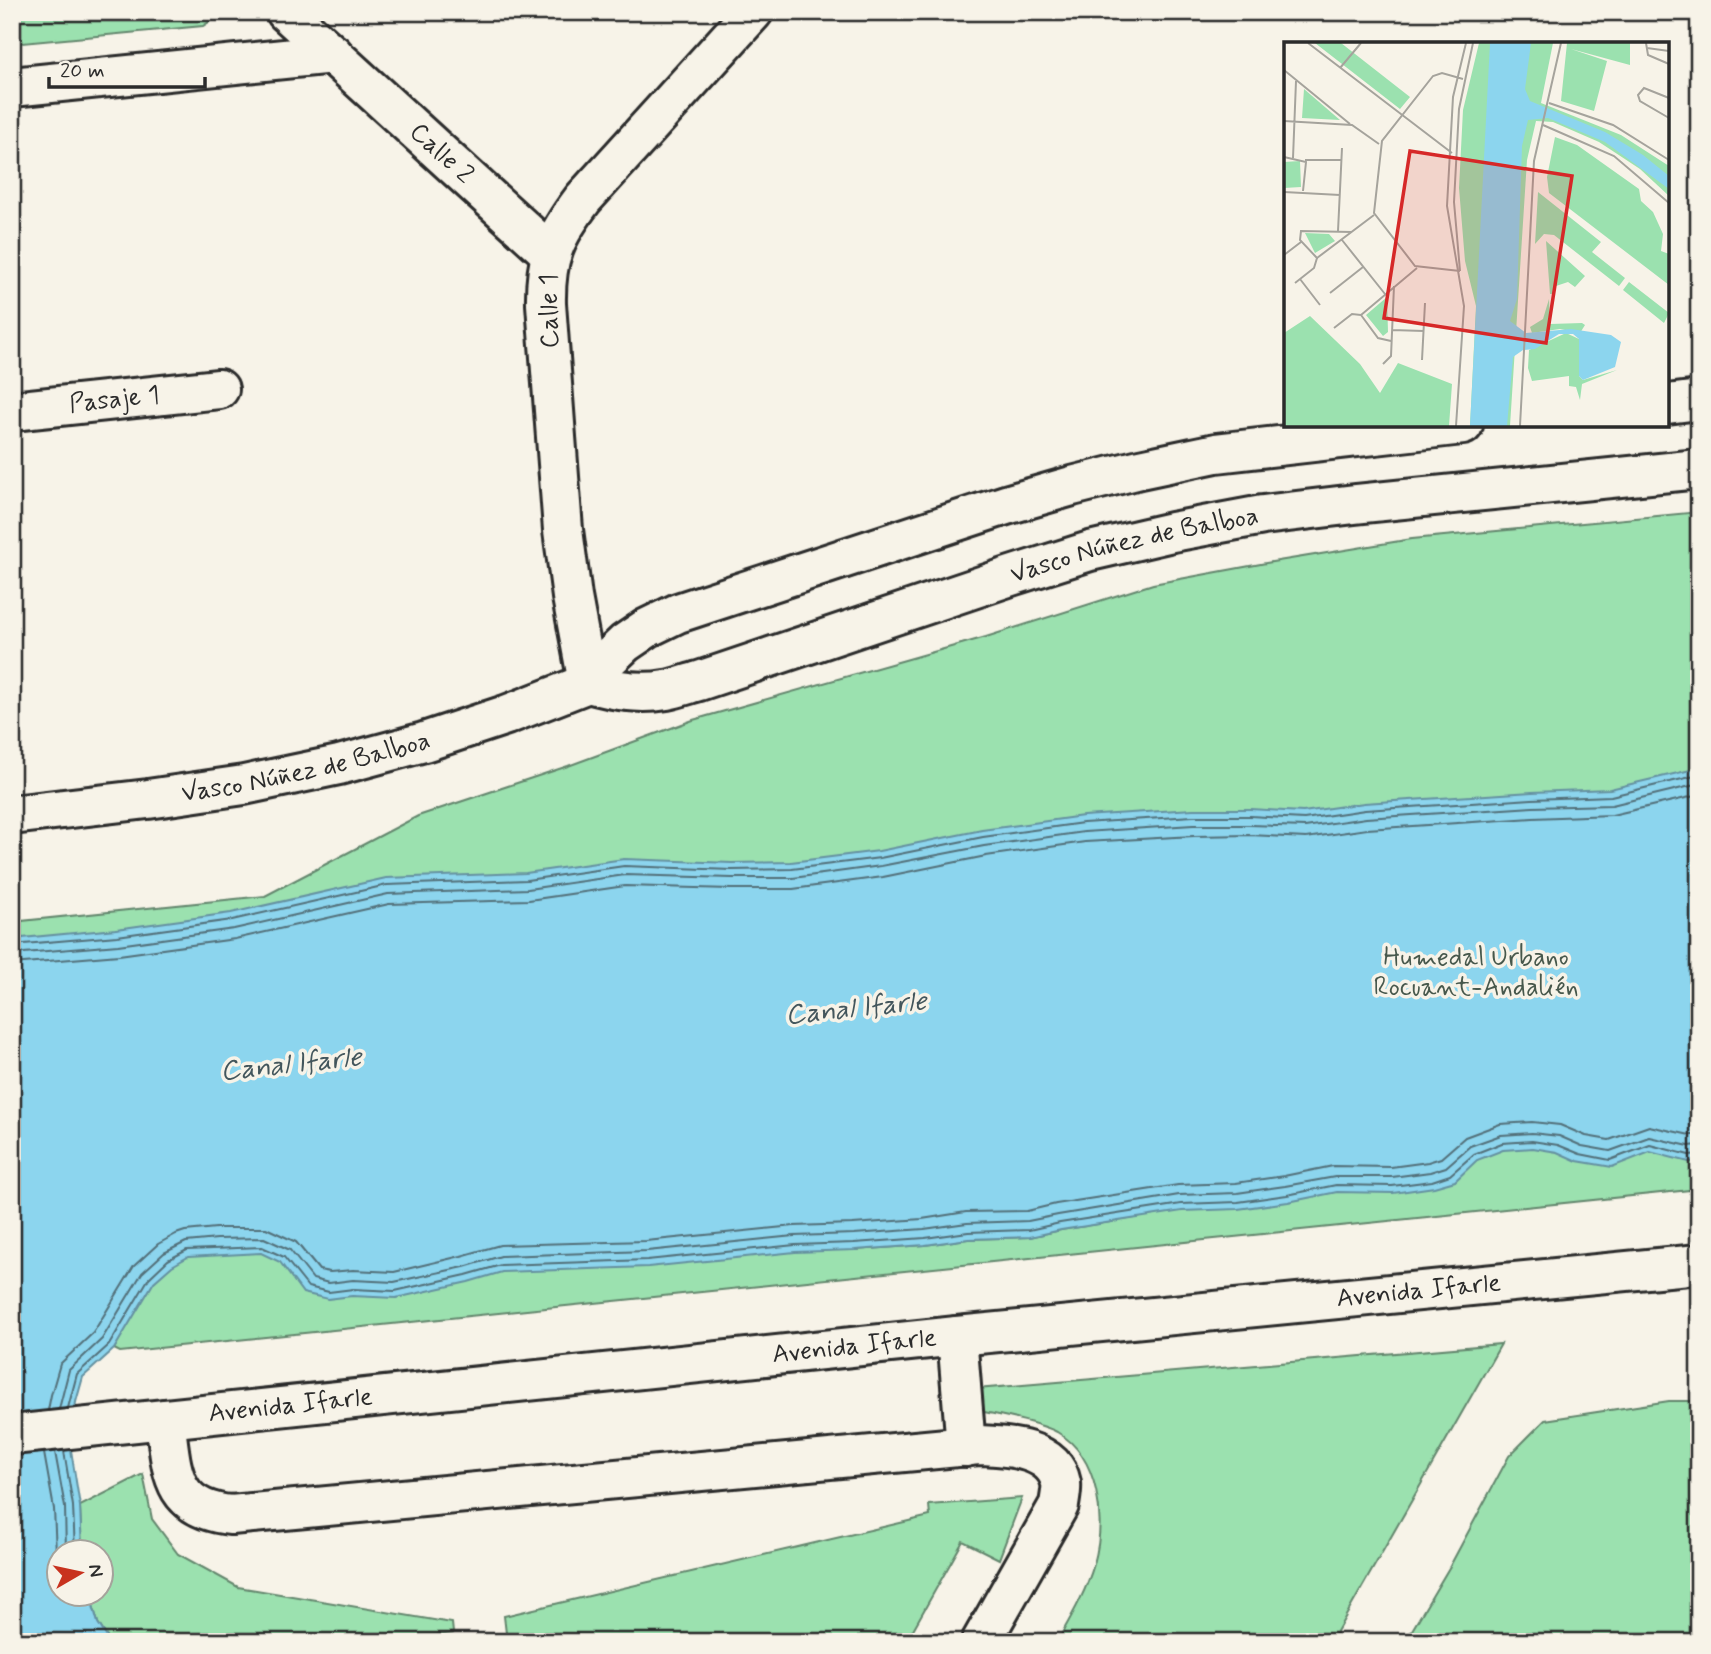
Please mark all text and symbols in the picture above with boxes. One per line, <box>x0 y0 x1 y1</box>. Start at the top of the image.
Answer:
inset map <box>1284 42 1669 427</box>
scale bar <box>49 46 205 90</box>
text: 20 m <box>60 57 105 85</box>
street label: Calle 2 <box>402 116 481 192</box>
street label: Calle 1 <box>532 273 568 349</box>
street label: Pasaje 1 <box>68 378 161 422</box>
street label: Vasco Núñez de Balboa <box>1006 499 1261 592</box>
street label: Vasco Núñez de Balboa <box>179 724 434 811</box>
park label: Humedal Urbano Rocuant-Andalién <box>1373 941 1579 1005</box>
water label: Canal Ifarle <box>784 983 930 1035</box>
water label: Canal Ifarle <box>219 1039 365 1091</box>
street label: Avenida Ifarle <box>1335 1266 1503 1316</box>
street label: Avenida Ifarle <box>771 1321 938 1372</box>
street label: Avenida Ifarle <box>207 1380 374 1431</box>
north arrow <box>46 1538 116 1608</box>
text: N <box>82 1562 109 1579</box>

